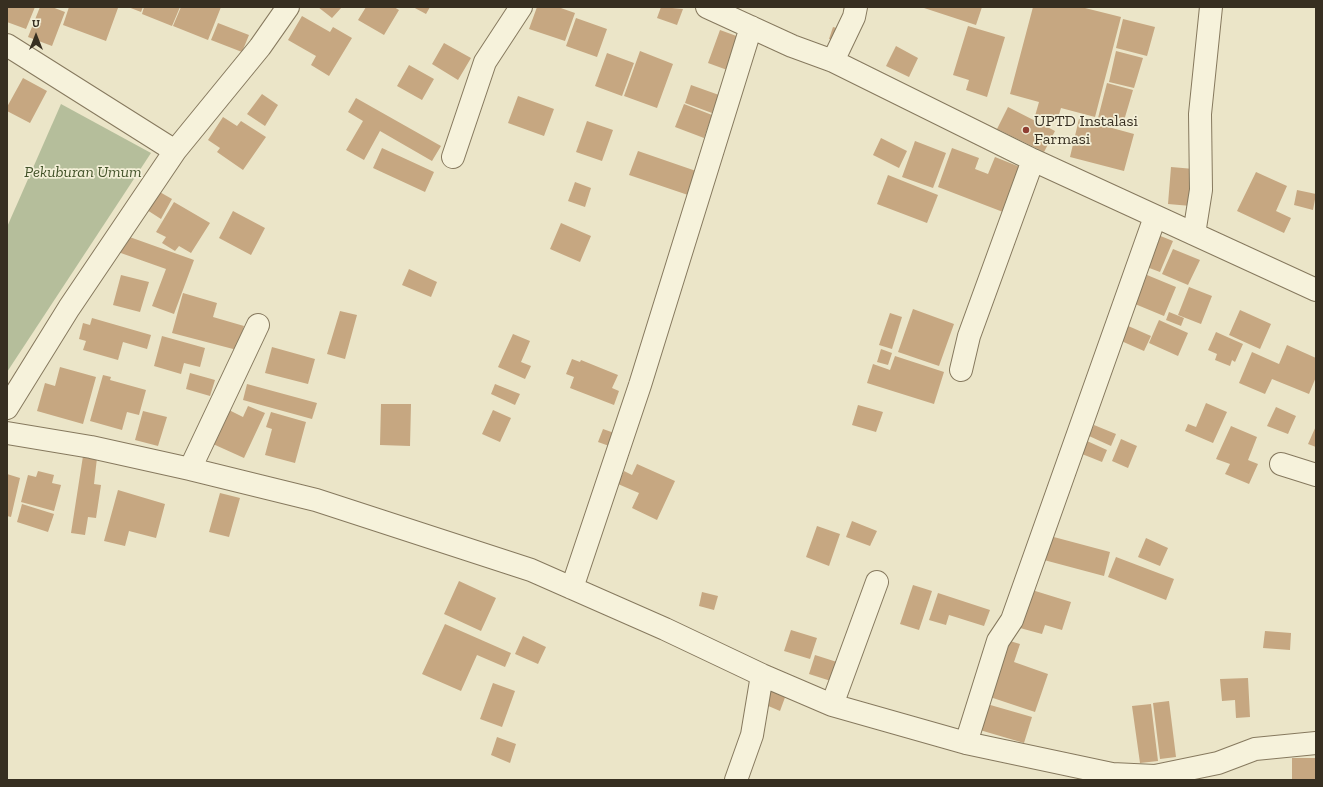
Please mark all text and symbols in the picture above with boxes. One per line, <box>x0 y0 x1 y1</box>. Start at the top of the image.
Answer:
north arrow <box>16 16 56 56</box>
text: U <box>32 17 40 30</box>
place label: UPTD Instalasi Farmasi <box>1034 111 1138 149</box>
marker: UPTD Instalasi Farmasi <box>1021 125 1031 135</box>
park label: Pekuburan Umum <box>24 162 142 182</box>

